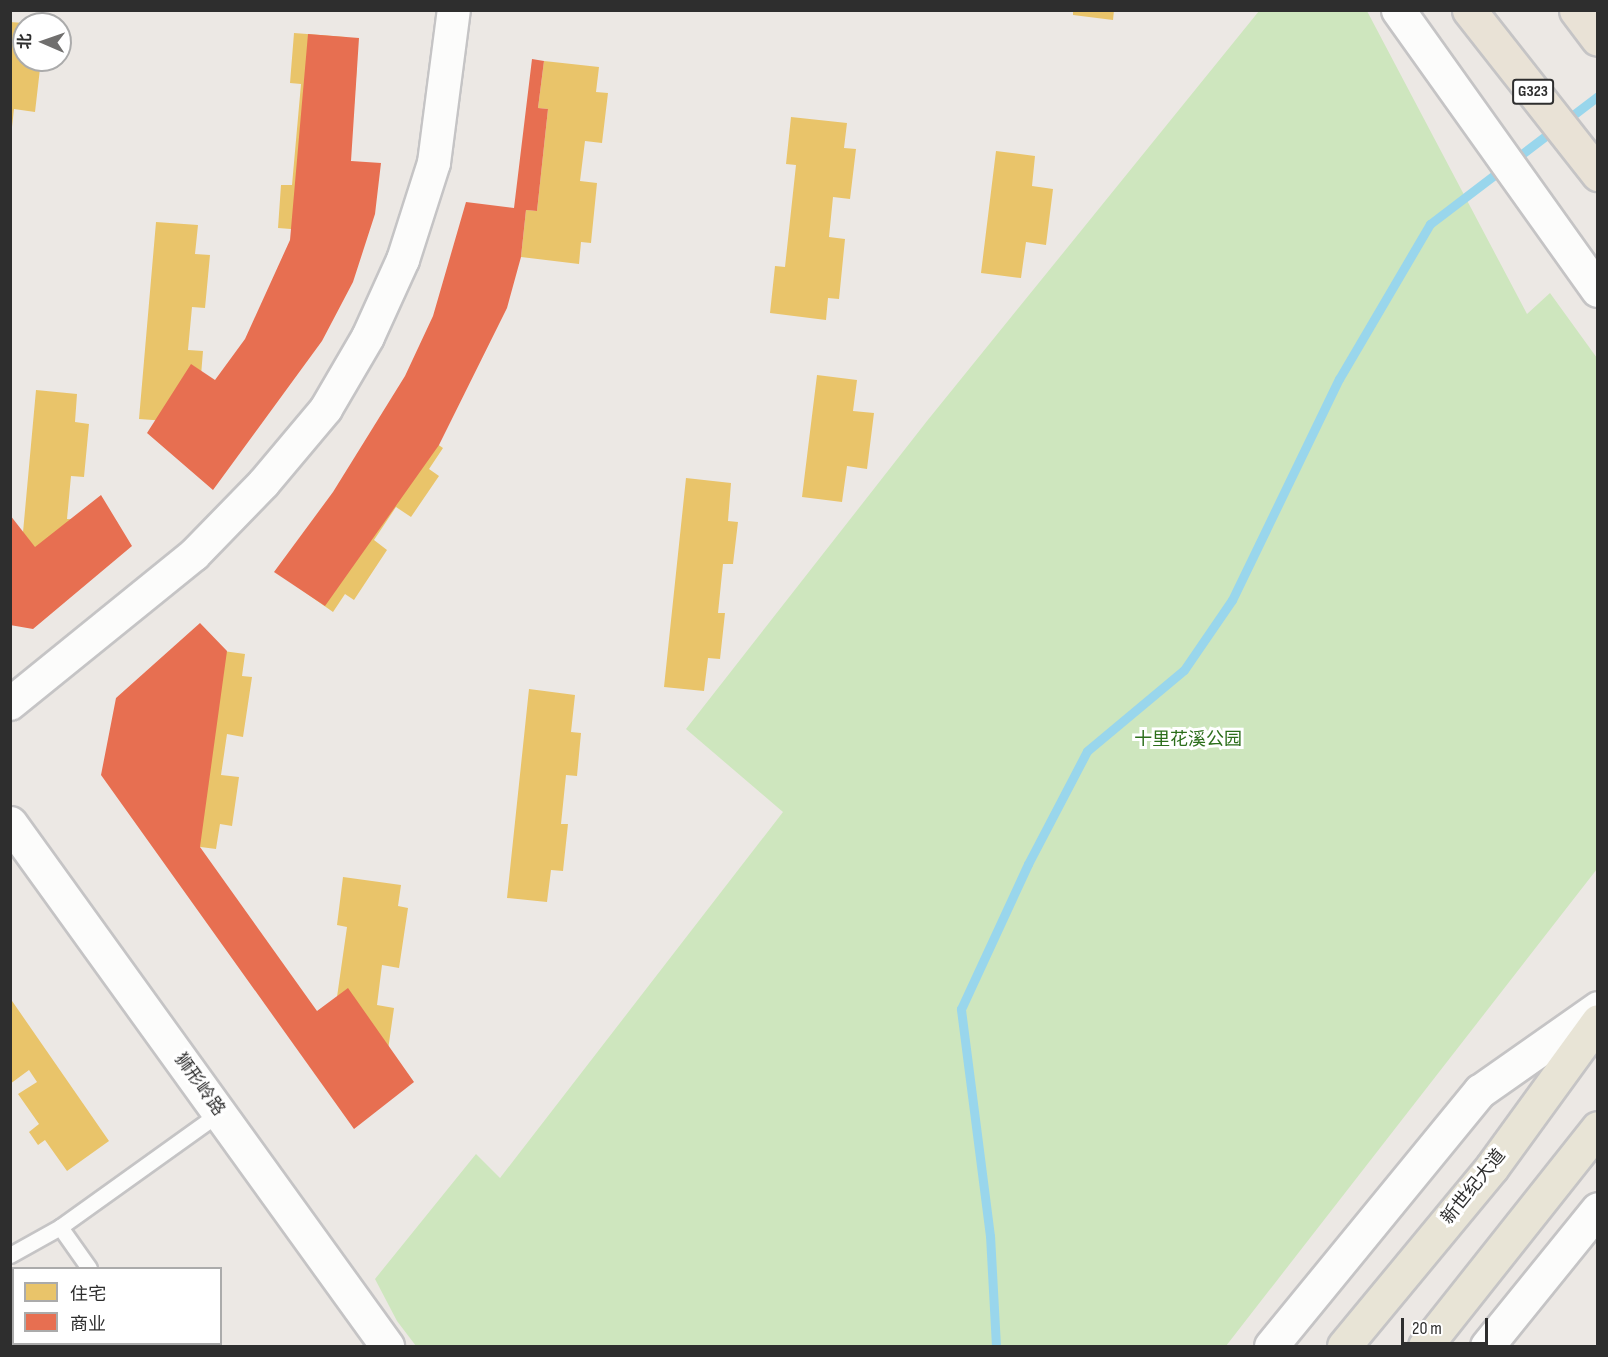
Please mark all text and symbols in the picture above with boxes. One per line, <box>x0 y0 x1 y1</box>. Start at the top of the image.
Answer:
north arrow <box>12 12 72 72</box>
text: 北 <box>16 33 35 50</box>
road number: G323 <box>1512 79 1554 105</box>
park label: 十里花溪公园 <box>1134 729 1242 751</box>
street label: 狮形岭路 <box>169 1050 229 1120</box>
street label: 新世纪大道 <box>1437 1145 1511 1229</box>
legend <box>12 1267 222 1345</box>
text: 住宅 <box>70 1284 106 1305</box>
scale bar <box>1404 1306 1491 1344</box>
text: 商业 <box>70 1314 106 1335</box>
text: 20 m <box>1412 1318 1442 1339</box>

